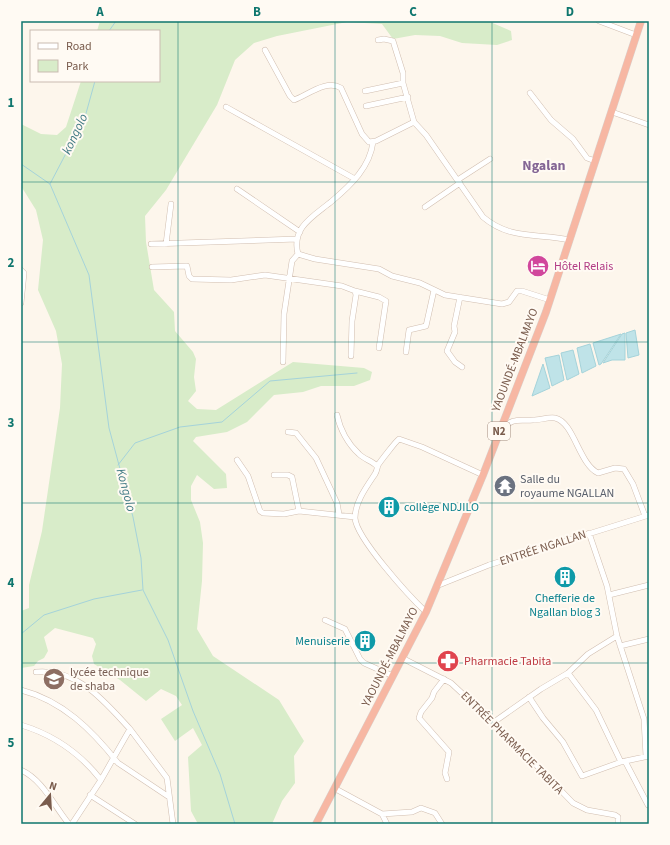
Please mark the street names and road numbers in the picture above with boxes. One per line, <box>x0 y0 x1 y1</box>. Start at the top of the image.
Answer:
street label: YAOUNDÉ-MBALMAYO <box>487 306 543 415</box>
road number: N2 <box>488 422 510 440</box>
street label: ENTRÉE NGALLAN <box>498 526 588 570</box>
street label: YAOUNDÉ-MBALMAYO <box>357 604 422 711</box>
street label: ENTRÉE PHARMACIE TABITA <box>457 688 568 799</box>

